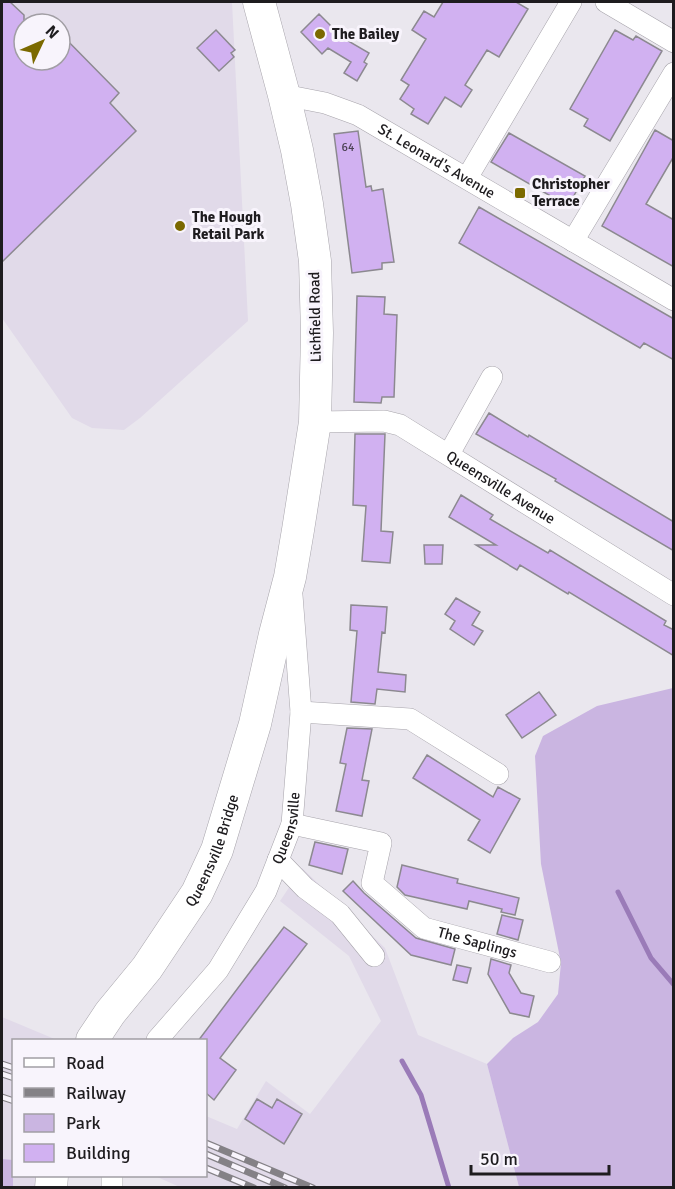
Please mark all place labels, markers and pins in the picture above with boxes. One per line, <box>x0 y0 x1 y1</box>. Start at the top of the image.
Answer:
place label: The Bailey <box>332 25 400 43</box>
marker: The Bailey <box>313 27 327 41</box>
place label: Christopher Terrace <box>532 175 610 210</box>
marker: Christopher Terrace <box>513 186 527 200</box>
place label: The Hough Retail Park <box>192 208 264 243</box>
marker: The Hough Retail Park <box>173 219 187 233</box>

